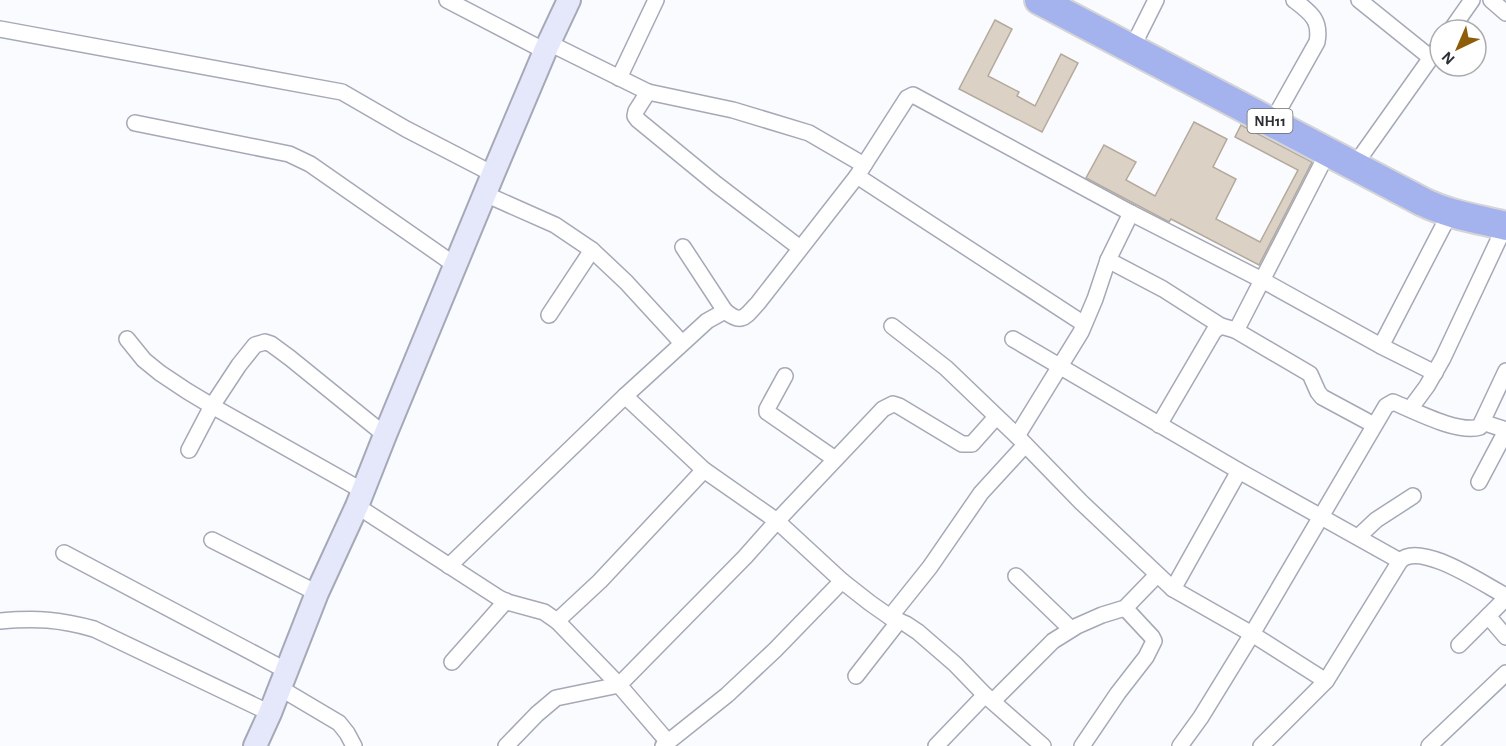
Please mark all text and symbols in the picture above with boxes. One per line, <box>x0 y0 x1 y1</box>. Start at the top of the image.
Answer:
north arrow <box>1428 18 1488 78</box>
text: N <box>1439 48 1458 68</box>
road number: NH11 <box>1248 109 1292 133</box>

